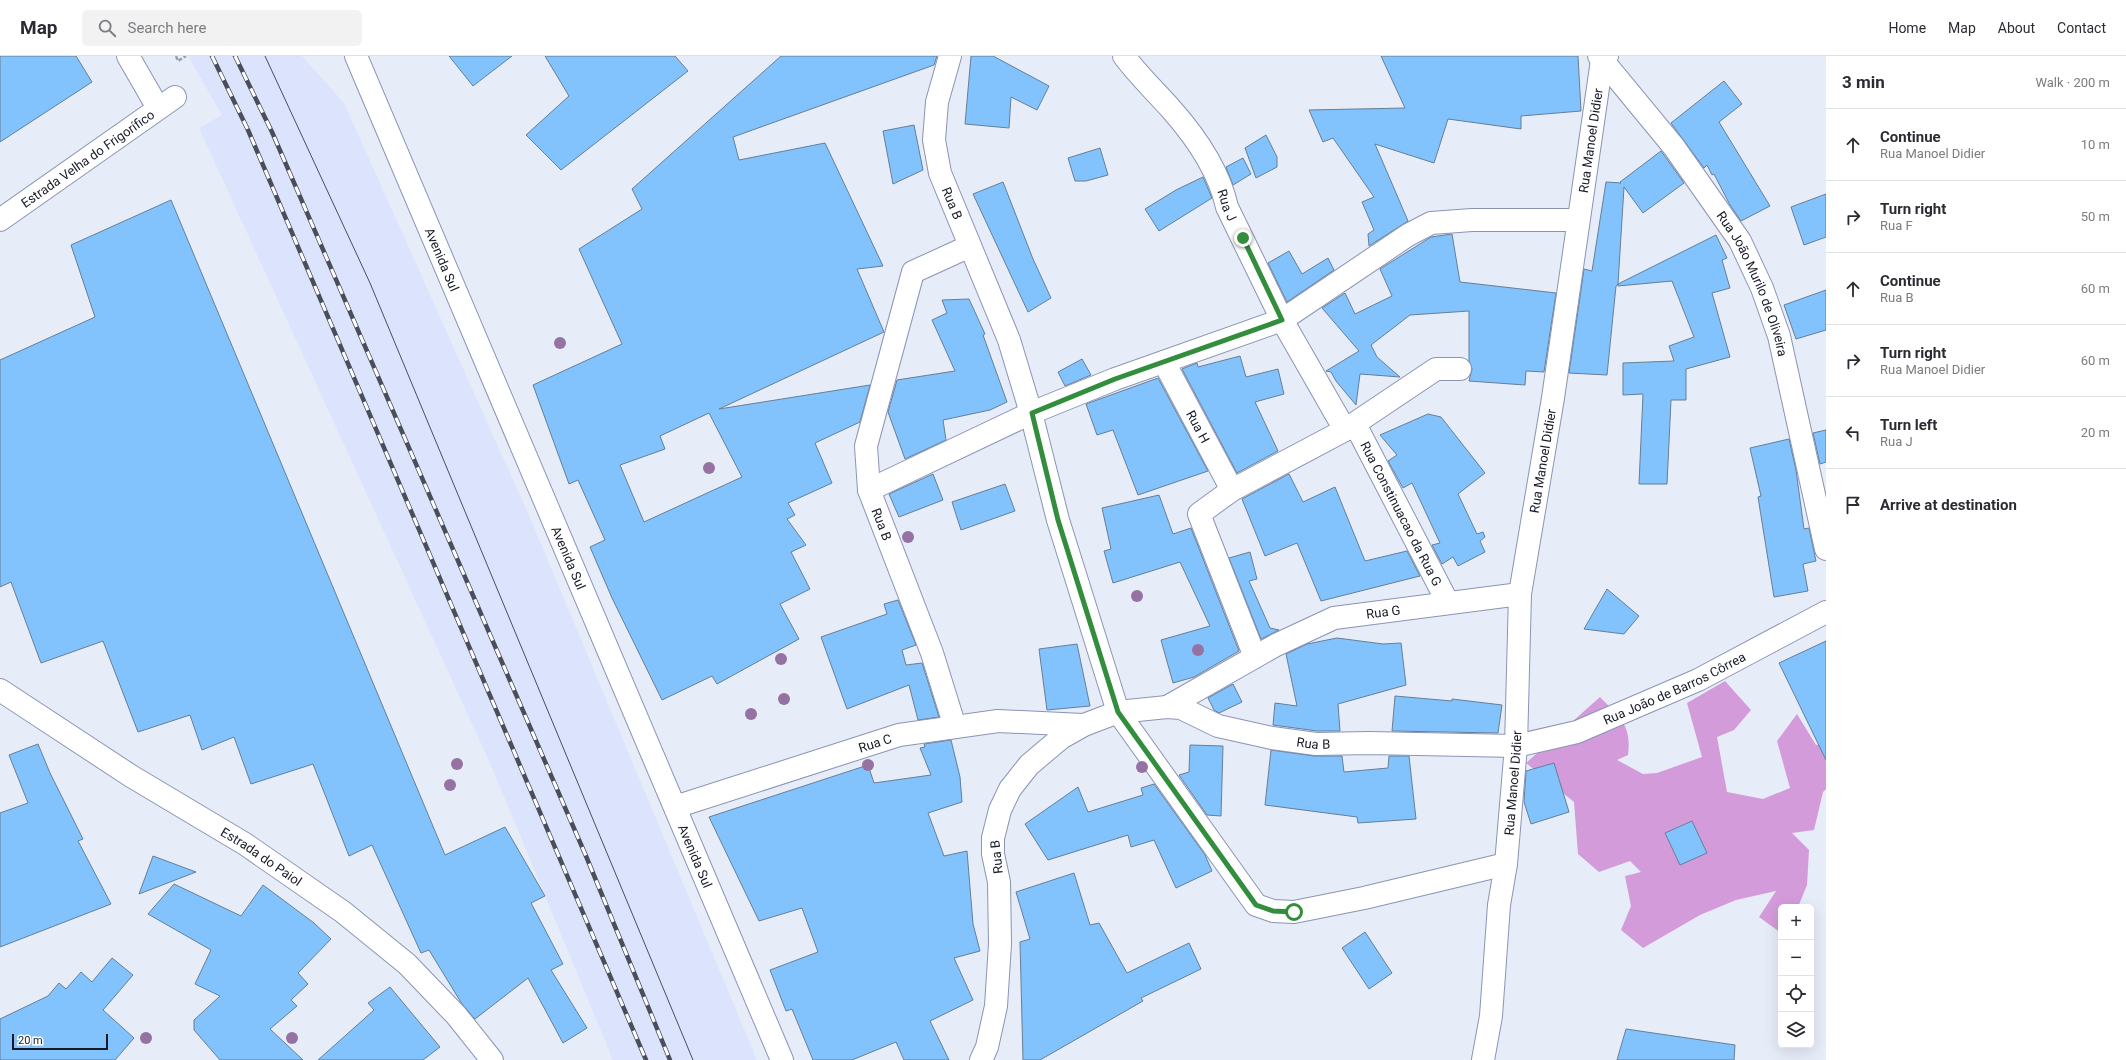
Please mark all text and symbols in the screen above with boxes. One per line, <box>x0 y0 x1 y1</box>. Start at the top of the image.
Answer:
search box <box>82 10 362 46</box>
text: Map <box>20 16 58 39</box>
icon: search <box>96 17 118 39</box>
text: Search here <box>128 19 206 37</box>
text: Home <box>1888 20 1926 36</box>
text: Map <box>1948 20 1976 36</box>
text: About <box>1998 20 2035 36</box>
text: Contact <box>2057 20 2106 36</box>
text: 3 min <box>1842 72 1885 92</box>
text: Walk · 200 m <box>2035 75 2110 90</box>
street label: Rua Manoel Didier <box>1576 87 1606 194</box>
street label: Estrada Velha do Frigorífico <box>18 107 157 211</box>
text: Continue <box>1880 128 1941 146</box>
icon: ahead <box>1842 134 1864 156</box>
text: 10 m <box>2081 137 2110 152</box>
text: Rua Manoel Didier <box>1880 146 1985 161</box>
street label: Rua B <box>939 185 965 222</box>
street label: Rua J <box>1214 187 1240 224</box>
text: Turn right <box>1880 200 1946 218</box>
icon: right <box>1842 206 1864 228</box>
street label: Rua João Murilo de Oliveira <box>1713 208 1790 358</box>
text: 50 m <box>2081 209 2110 224</box>
text: Rua F <box>1880 218 1913 233</box>
street label: Avenida Sul <box>422 226 462 294</box>
route end <box>1234 229 1252 247</box>
text: Continue <box>1880 272 1941 290</box>
icon: ahead <box>1842 278 1864 300</box>
text: 60 m <box>2081 281 2110 296</box>
text: Rua B <box>1880 290 1914 305</box>
text: Turn right <box>1880 344 1946 362</box>
icon: right <box>1842 350 1864 372</box>
text: 60 m <box>2081 353 2110 368</box>
text: Rua Manoel Didier <box>1880 362 1985 377</box>
street label: Rua Manoel Didier <box>1527 407 1559 514</box>
street label: Rua H <box>1183 408 1213 446</box>
text: Turn left <box>1880 416 1937 434</box>
icon: left <box>1842 422 1864 444</box>
text: 20 m <box>2081 425 2110 440</box>
text: Rua J <box>1880 434 1913 449</box>
street label: Rua Constinuacao da Rua G <box>1357 439 1445 589</box>
icon: arrive <box>1842 494 1864 516</box>
text: Arrive at destination <box>1880 496 2017 514</box>
street label: Rua B <box>869 506 895 543</box>
street label: Avenida Sul <box>548 524 588 592</box>
street label: Rua G <box>1365 603 1401 622</box>
street label: Rua João de Barros Côrrea <box>1601 649 1748 728</box>
street label: Rua Manoel Didier <box>1501 730 1524 836</box>
street label: Rua C <box>857 731 894 756</box>
street label: Rua B <box>1296 734 1330 752</box>
street label: Avenida Sul <box>675 822 715 890</box>
street label: Estrada do Paiol <box>218 824 305 889</box>
street label: Rua B <box>987 839 1006 874</box>
route start <box>1285 903 1303 921</box>
map controls <box>1778 904 1814 1048</box>
button: + <box>1778 904 1814 940</box>
button: − <box>1778 940 1814 976</box>
button: locate <box>1778 976 1814 1012</box>
button: layers <box>1778 1012 1814 1048</box>
scale bar <box>12 1032 108 1051</box>
text: 20 m <box>18 1034 43 1047</box>

